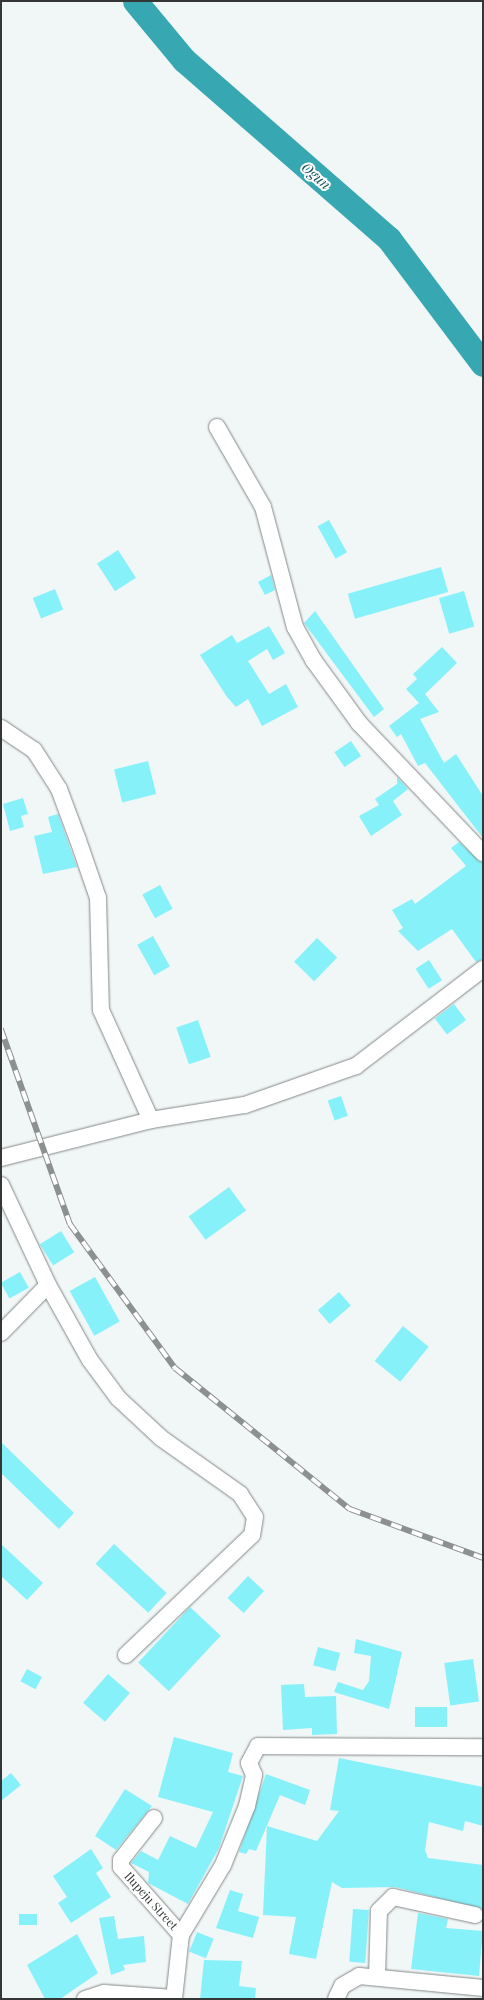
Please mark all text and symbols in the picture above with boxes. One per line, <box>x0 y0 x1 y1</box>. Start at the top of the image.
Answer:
water label: Ogun <box>298 159 334 193</box>
street label: Ilupeju Street <box>121 1869 181 1933</box>

